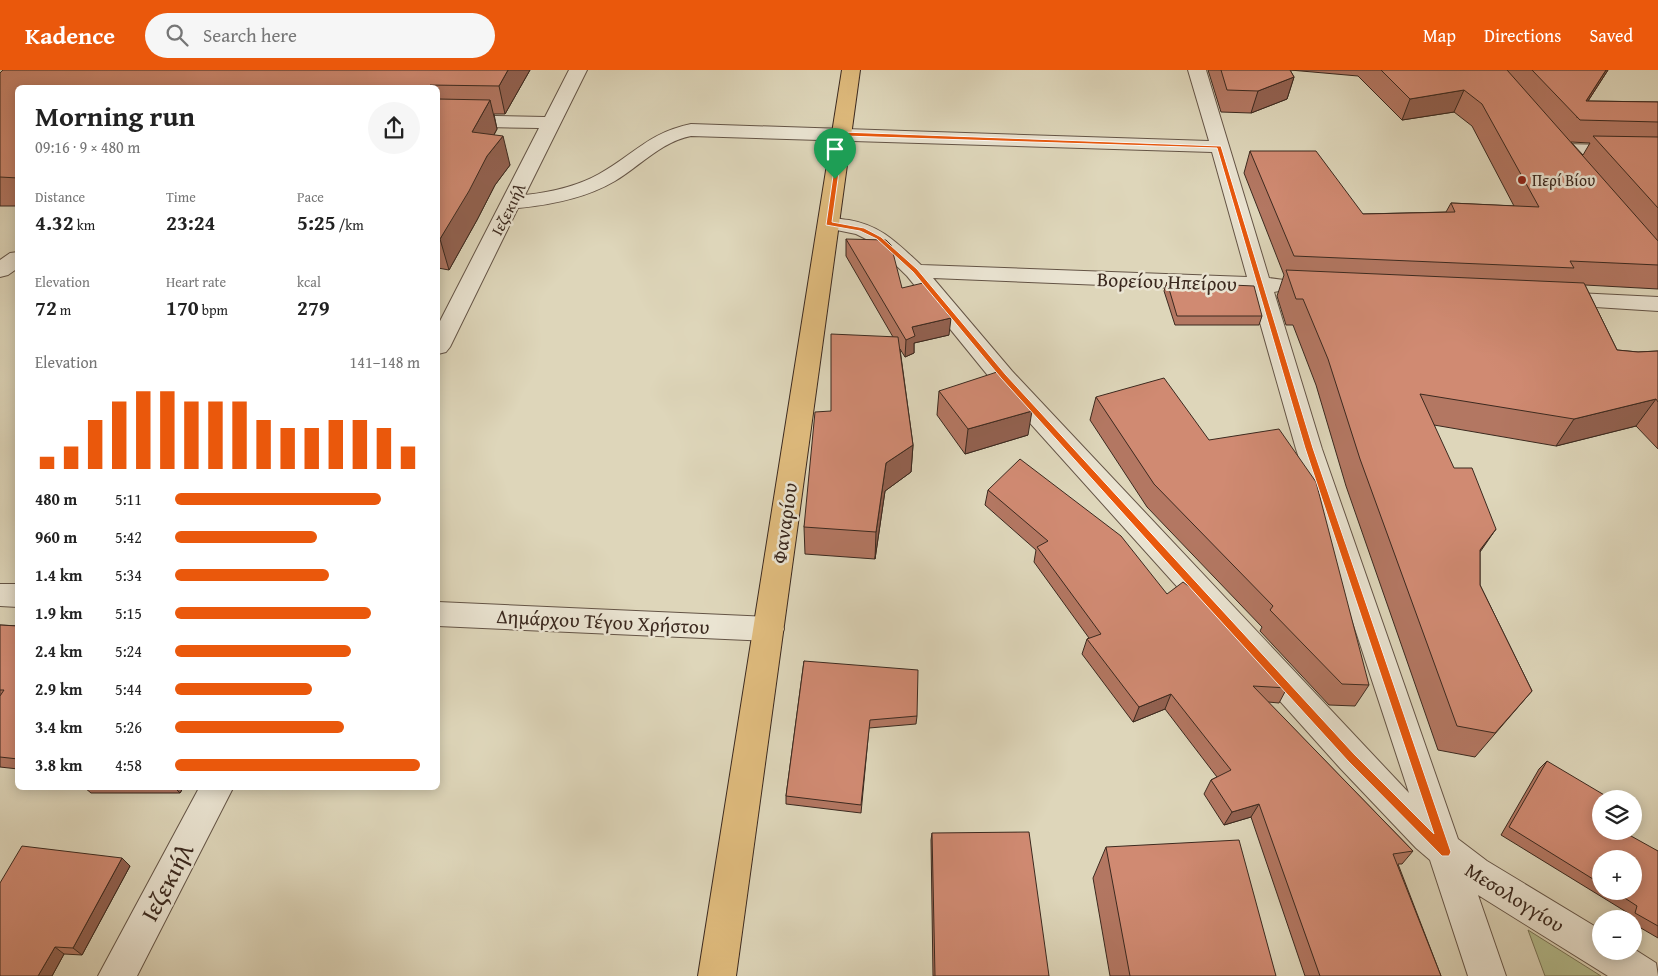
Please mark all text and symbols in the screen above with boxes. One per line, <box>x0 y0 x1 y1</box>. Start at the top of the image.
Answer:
search box <box>145 13 495 58</box>
text: Kadence <box>25 18 115 53</box>
icon: search <box>163 21 191 49</box>
text: Search here <box>203 21 297 49</box>
text: Map <box>1423 22 1456 49</box>
text: Directions <box>1484 22 1561 49</box>
text: Saved <box>1589 22 1633 49</box>
text: Morning run <box>35 95 195 136</box>
button: share <box>368 102 420 154</box>
pin <box>814 128 856 179</box>
text: 09:16 · 9 × 480 m <box>35 135 140 159</box>
icon: arrive <box>821 135 849 163</box>
place label: Περί Βίου <box>1532 168 1595 192</box>
marker: Περί Βίου <box>1516 174 1528 186</box>
street label: Ιεζεκιήλ <box>485 178 532 239</box>
text: Distance <box>35 187 85 207</box>
text: Time <box>166 187 196 207</box>
text: Pace <box>297 187 324 207</box>
text: 4.32 <box>35 207 74 238</box>
text: 23:24 <box>166 207 215 238</box>
text: 5:25 <box>297 207 336 238</box>
text: km <box>74 215 95 235</box>
text: /km <box>336 215 364 235</box>
street label: Βορείου Ηπείρου <box>1096 264 1238 298</box>
text: Elevation <box>35 272 90 292</box>
text: Heart rate <box>166 272 226 292</box>
text: kcal <box>297 272 321 292</box>
text: 72 <box>35 292 57 323</box>
text: 170 <box>166 292 199 323</box>
text: 279 <box>297 292 330 323</box>
text: m <box>57 300 71 320</box>
text: bpm <box>199 300 228 320</box>
text: Elevation <box>35 350 98 374</box>
text: 141–148 m <box>350 350 420 374</box>
street label: Φαναρίου <box>764 481 804 565</box>
text: 480 m <box>35 487 77 511</box>
text: 5:11 <box>115 487 142 511</box>
text: 960 m <box>35 525 77 549</box>
text: 5:42 <box>115 525 142 549</box>
text: 1.4 km <box>35 563 82 587</box>
text: 5:34 <box>115 563 142 587</box>
text: 1.9 km <box>35 601 82 625</box>
text: 5:15 <box>115 601 142 625</box>
street label: Δημάρχου Τέγου Χρήστου <box>496 601 710 641</box>
text: 2.4 km <box>35 639 82 663</box>
text: 5:24 <box>115 639 142 663</box>
text: 2.9 km <box>35 677 82 701</box>
text: 5:44 <box>115 677 142 701</box>
text: 3.4 km <box>35 715 82 739</box>
text: 5:26 <box>115 715 142 739</box>
text: 3.8 km <box>35 753 82 777</box>
text: 4:58 <box>115 753 142 777</box>
map controls <box>1592 790 1642 960</box>
button: layers <box>1592 790 1642 840</box>
street label: Ιεζεκιήλ <box>132 836 203 927</box>
button: + <box>1592 850 1642 900</box>
street label: Μεσολογγίου <box>1460 855 1570 939</box>
button: − <box>1592 910 1642 960</box>

